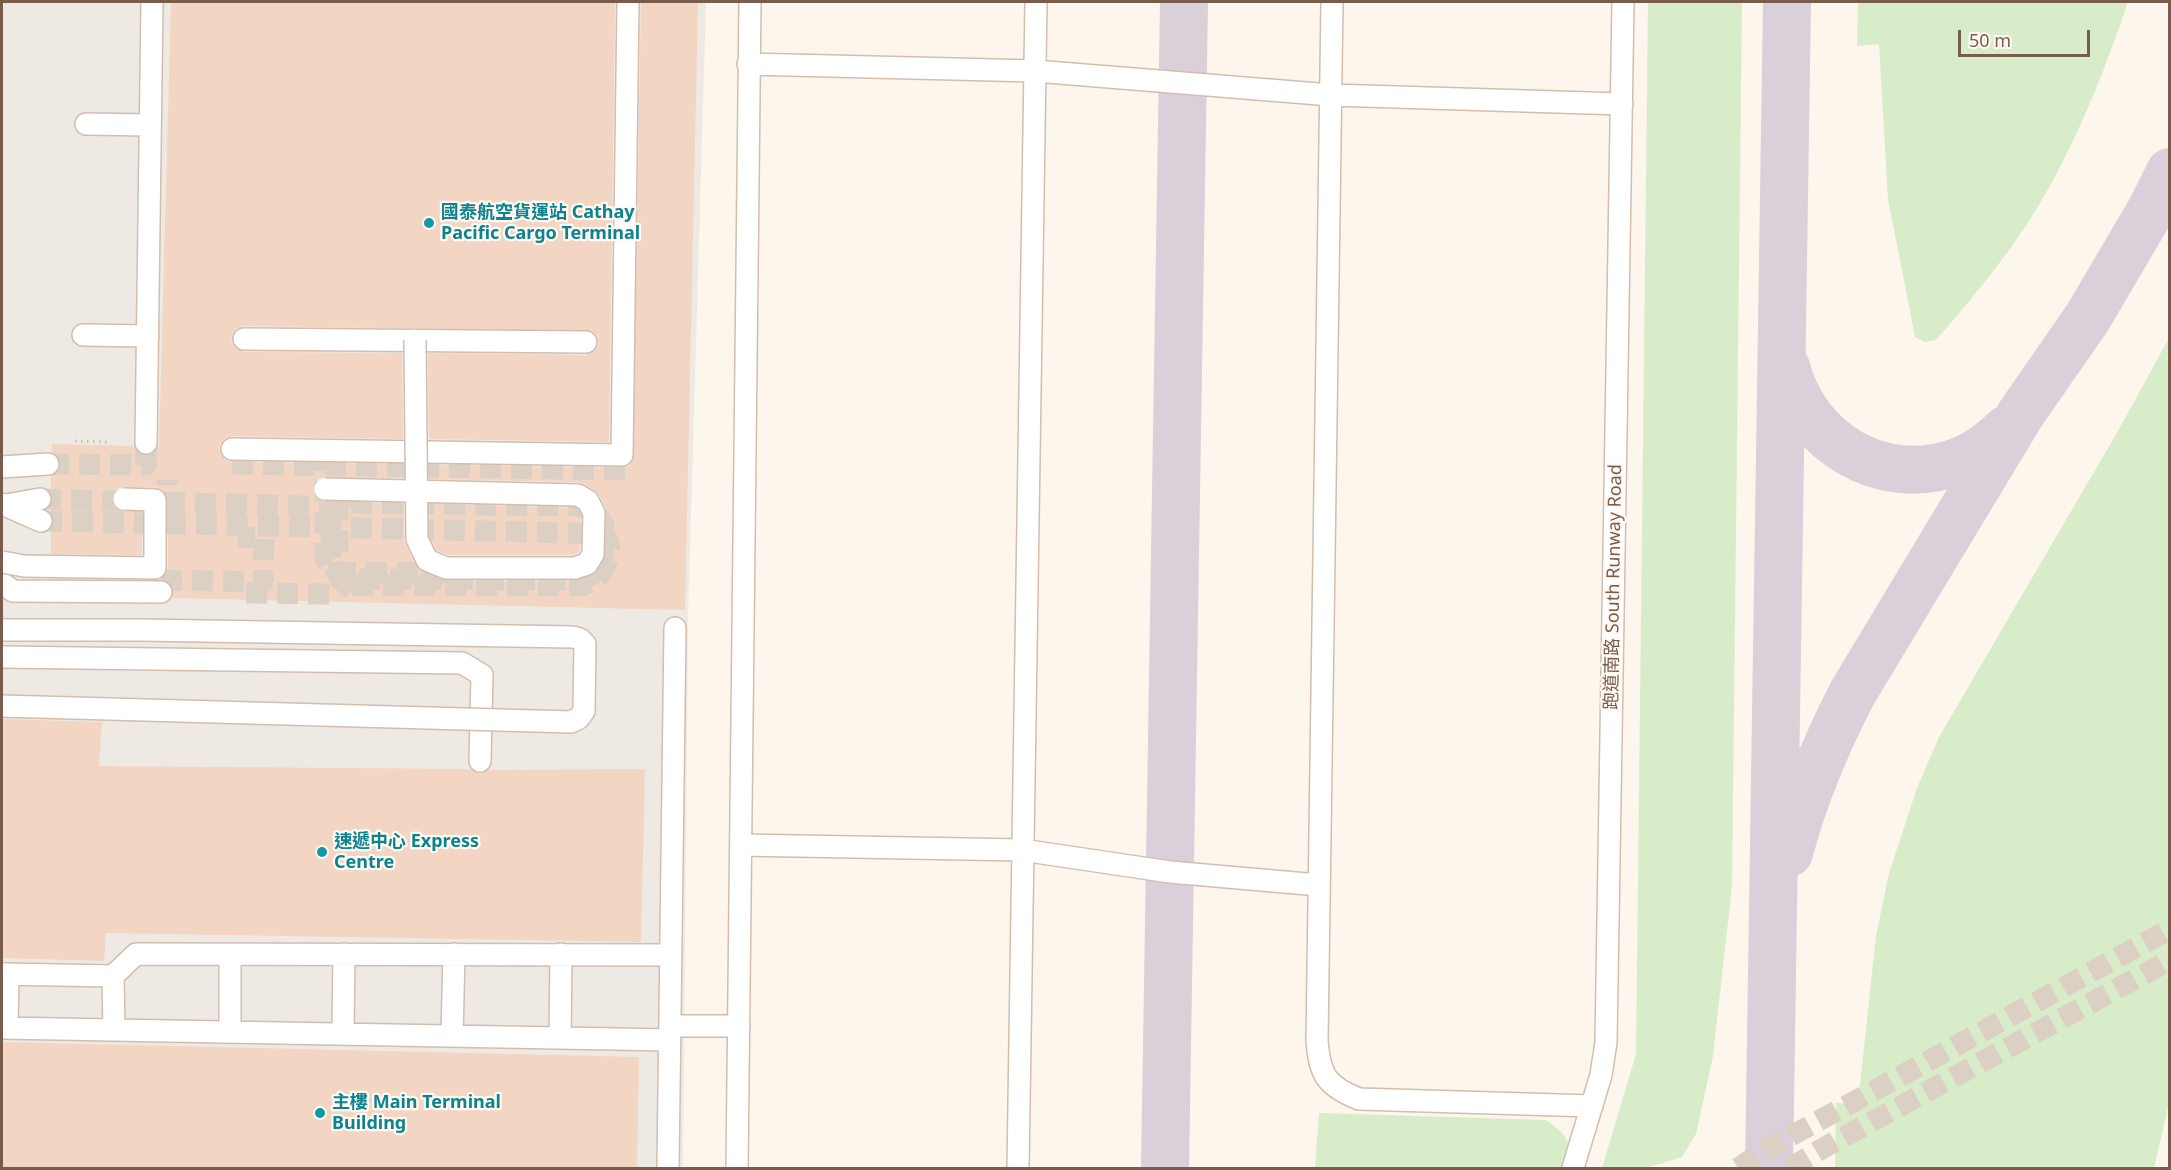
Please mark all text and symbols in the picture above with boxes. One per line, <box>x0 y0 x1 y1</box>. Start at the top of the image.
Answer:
scale bar <box>1961 18 2093 56</box>
text: 50 m <box>1969 28 2011 52</box>
place label: 國泰航空貨運站 Cathay Pacific Cargo Terminal <box>441 202 640 244</box>
marker: 國泰航空貨運站 Cathay Pacific Cargo Terminal <box>422 216 436 230</box>
street label: 跑道南路 South Runway Road <box>1601 464 1627 710</box>
place label: 速遞中心 Express Centre <box>334 831 479 874</box>
marker: 速遞中心 Express Centre <box>315 845 329 859</box>
place label: 主樓 Main Terminal Building <box>332 1092 501 1134</box>
marker: 主樓 Main Terminal Building <box>313 1106 327 1120</box>

